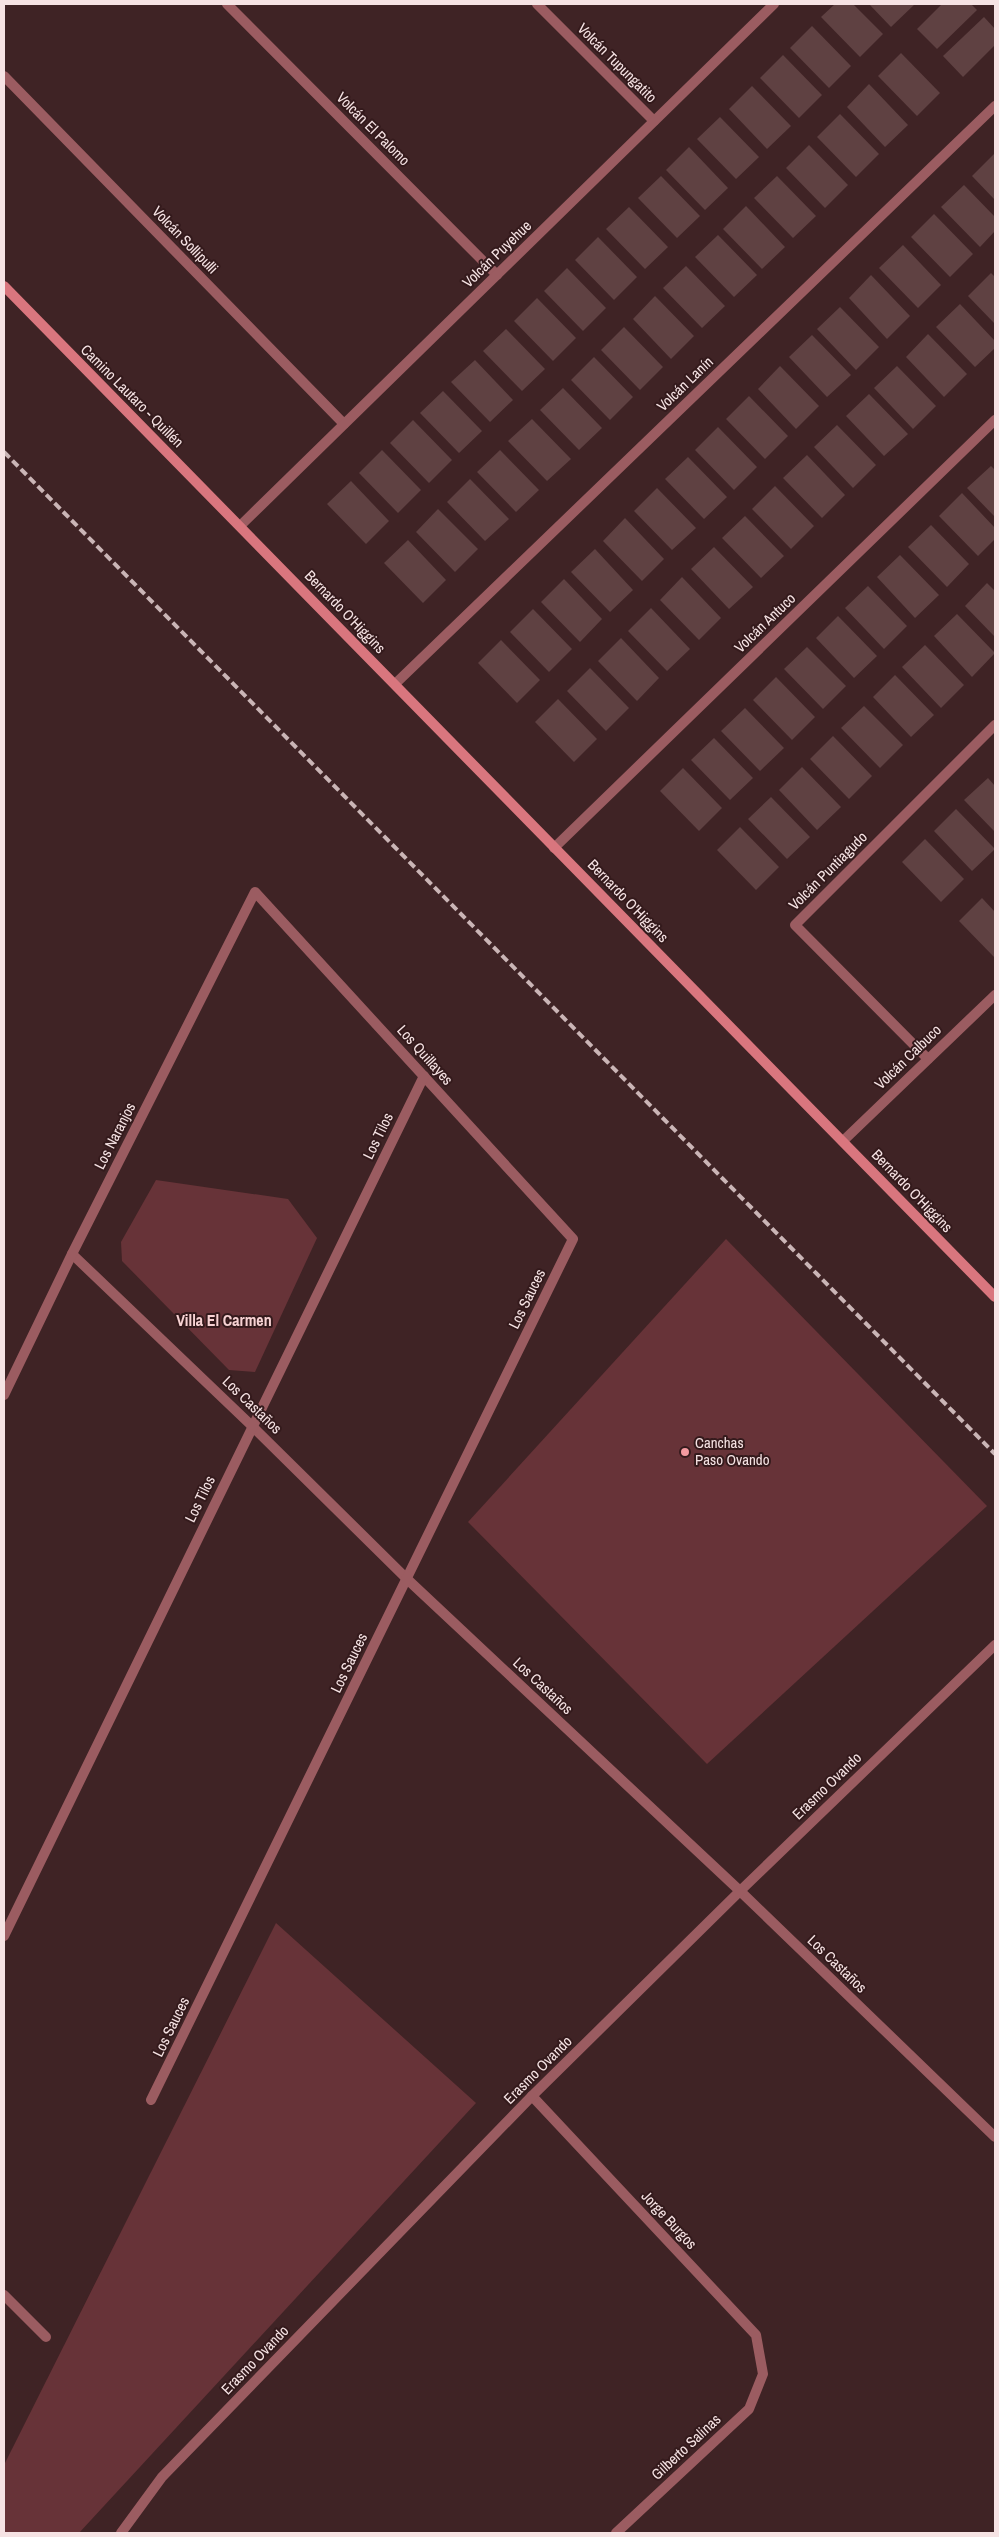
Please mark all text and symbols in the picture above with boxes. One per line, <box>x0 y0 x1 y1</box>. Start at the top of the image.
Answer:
street label: Volcán Tupungatito <box>573 18 662 107</box>
street label: Volcán El Palomo <box>332 87 415 170</box>
street label: Volcán Sollipulli <box>148 201 223 278</box>
street label: Volcán Puyehue <box>457 215 536 292</box>
street label: Camino Lautaro - Quillén <box>76 339 189 452</box>
street label: Volcán Lanín <box>652 351 718 416</box>
street label: Bernardo O'Higgins <box>300 565 391 658</box>
street label: Volcán Antuco <box>729 588 800 657</box>
street label: Volcán Puntiagudo <box>784 827 872 915</box>
street label: Bernardo O'Higgins <box>583 854 674 947</box>
street label: Volcán Calbuco <box>870 1019 946 1094</box>
street label: Los Quillayes <box>393 1020 458 1089</box>
street label: Los Naranjos <box>89 1099 140 1173</box>
street label: Los Tilos <box>357 1109 398 1163</box>
street label: Bernardo O'Higgins <box>867 1144 958 1237</box>
street label: Los Sauces <box>503 1265 550 1332</box>
district label: Villa El Carmen <box>176 1309 272 1331</box>
street label: Los Castaños <box>218 1371 287 1438</box>
place label: Canchas Paso Ovando <box>695 1432 770 1470</box>
marker: Canchas Paso Ovando <box>679 1446 691 1458</box>
street label: Los Tilos <box>179 1472 220 1526</box>
street label: Los Sauces <box>325 1629 372 1696</box>
street label: Los Castaños <box>509 1652 578 1719</box>
street label: Erasmo Ovando <box>787 1747 866 1824</box>
street label: Los Castaños <box>803 1930 872 1997</box>
street label: Los Sauces <box>147 1993 194 2060</box>
street label: Erasmo Ovando <box>499 2031 577 2108</box>
street label: Jorge Burgos <box>637 2186 702 2254</box>
street label: Erasmo Ovando <box>216 2320 293 2399</box>
street label: Gilberto Salinas <box>646 2409 725 2484</box>

